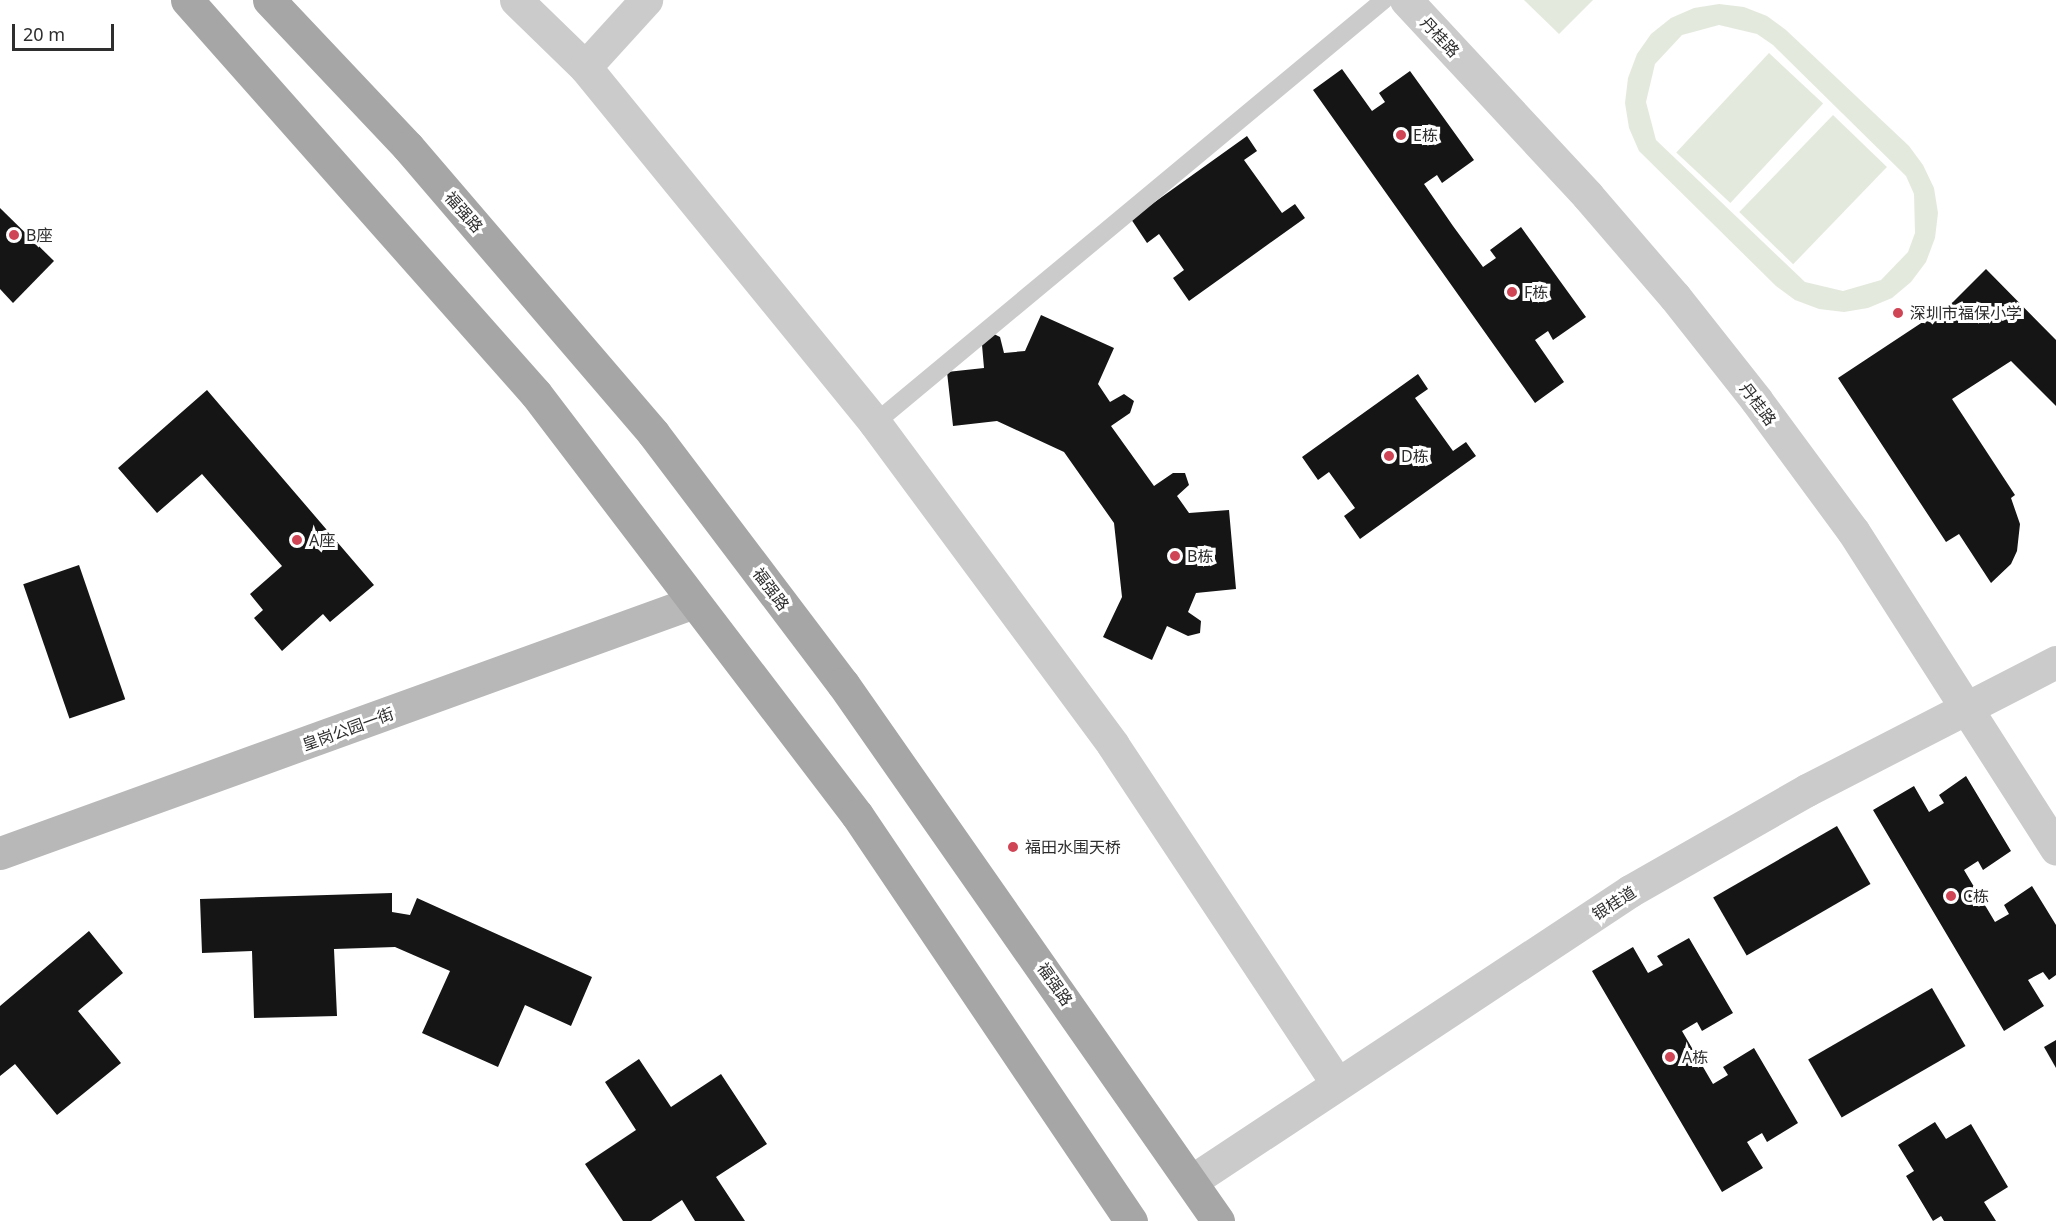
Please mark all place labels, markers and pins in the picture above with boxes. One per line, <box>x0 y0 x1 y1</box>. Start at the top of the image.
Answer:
place label: E栋 <box>1413 125 1438 145</box>
marker: E栋 <box>1394 128 1408 142</box>
place label: B座 <box>26 225 52 245</box>
marker: B座 <box>7 228 21 242</box>
place label: F栋 <box>1524 282 1548 302</box>
marker: F栋 <box>1505 285 1519 299</box>
place label: 深圳市福保小学 <box>1910 303 2022 323</box>
marker: 深圳市福保小学 <box>1891 306 1905 320</box>
place label: D栋 <box>1401 446 1429 466</box>
marker: D栋 <box>1382 449 1396 463</box>
place label: A座 <box>309 530 335 550</box>
marker: A座 <box>290 533 304 547</box>
place label: B栋 <box>1187 546 1213 566</box>
marker: B栋 <box>1168 549 1182 563</box>
place label: 福田水围天桥 <box>1025 837 1121 857</box>
marker: 福田水围天桥 <box>1006 840 1020 854</box>
place label: C栋 <box>1963 886 1989 906</box>
marker: C栋 <box>1944 889 1958 903</box>
place label: A栋 <box>1682 1047 1708 1067</box>
marker: A栋 <box>1663 1050 1677 1064</box>

